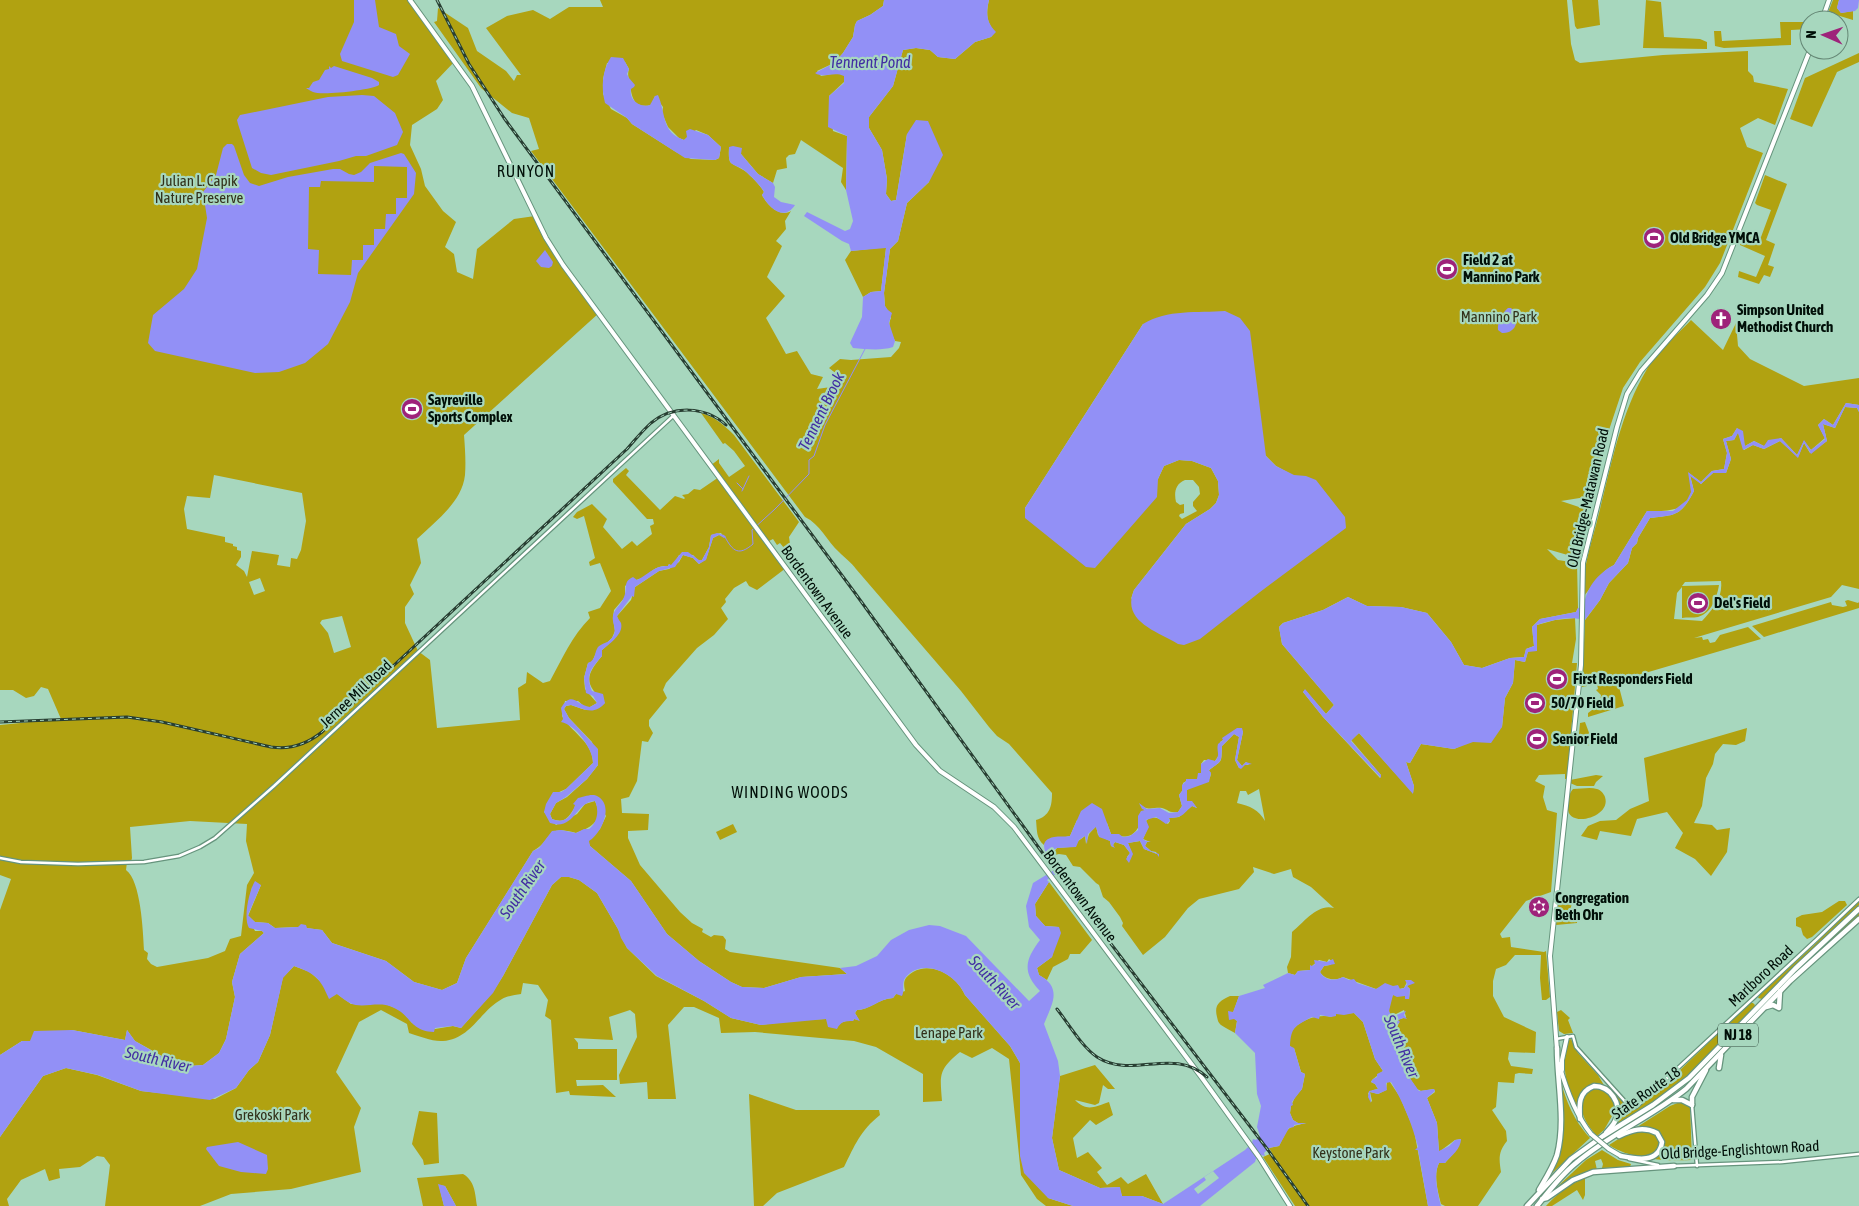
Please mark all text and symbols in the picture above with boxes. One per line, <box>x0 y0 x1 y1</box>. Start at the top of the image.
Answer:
north arrow <box>1799 10 1849 60</box>
text: N <box>1803 30 1819 39</box>
water label: Tennent Pond <box>829 53 911 71</box>
district label: RUNYON <box>497 162 555 180</box>
park label: Julian L. Capik Nature Preserve <box>155 172 244 206</box>
sports icon: Old Bridge YMCA <box>1642 226 1666 250</box>
place label: Old Bridge YMCA <box>1670 229 1760 246</box>
place label: Field 2 at Mannino Park <box>1463 251 1540 285</box>
sports icon: Field 2 at Mannino Park <box>1435 257 1459 281</box>
place label: Simpson United Methodist Church <box>1737 301 1833 335</box>
church icon: Simpson United Methodist Church <box>1709 307 1733 331</box>
park label: Mannino Park <box>1461 308 1538 325</box>
water label: Tennent Brook <box>794 368 848 453</box>
place label: Sayreville Sports Complex <box>428 391 513 425</box>
sports icon: Sayreville Sports Complex <box>400 397 424 421</box>
street label: Old Bridge-Matawan Road <box>1563 426 1612 569</box>
street label: Bordentown Avenue <box>778 542 857 642</box>
sports icon: Del's Field <box>1686 591 1710 615</box>
place label: Del's Field <box>1714 594 1770 611</box>
street label: Jernee Mill Road <box>317 656 395 731</box>
sports icon: First Responders Field <box>1545 667 1569 691</box>
place label: First Responders Field <box>1573 670 1693 687</box>
sports icon: 50/70 Field <box>1523 691 1547 715</box>
place label: 50/70 Field <box>1551 694 1614 711</box>
sports icon: Senior Field <box>1525 727 1549 751</box>
place label: Senior Field <box>1553 730 1618 747</box>
district label: WINDING WOODS <box>731 783 849 801</box>
street label: Bordentown Avenue <box>1040 846 1121 945</box>
water label: South River <box>495 856 549 922</box>
place label: Congregation Beth Ohr <box>1555 889 1629 923</box>
synagogue icon: Congregation Beth Ohr <box>1527 895 1551 919</box>
street label: Marlboro Road <box>1725 942 1796 1010</box>
water label: South River <box>965 951 1025 1013</box>
water label: South River <box>1380 1011 1424 1081</box>
park label: Lenape Park <box>915 1024 983 1041</box>
road number: NJ 18 <box>1718 1024 1758 1046</box>
water label: South River <box>123 1043 194 1076</box>
street label: State Route 18 <box>1608 1063 1683 1122</box>
park label: Grekoski Park <box>235 1106 310 1123</box>
street label: Old Bridge-Englishtown Road <box>1660 1137 1820 1162</box>
park label: Keystone Park <box>1312 1144 1390 1161</box>

